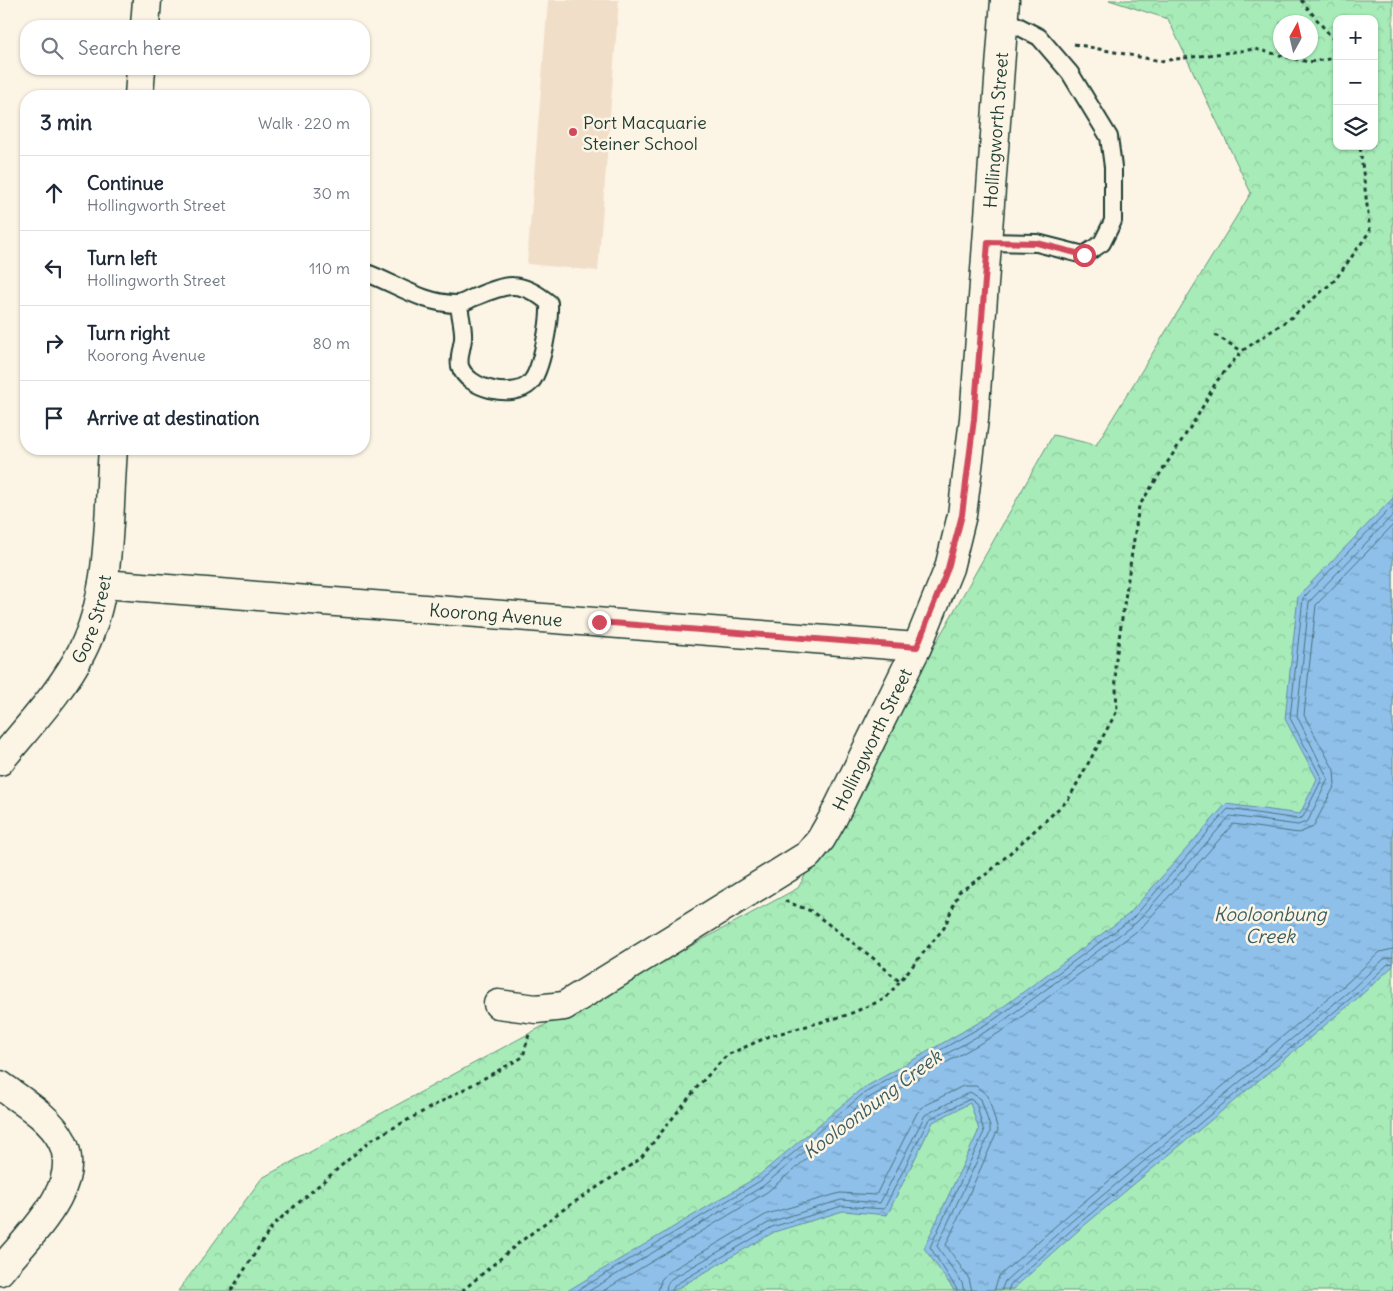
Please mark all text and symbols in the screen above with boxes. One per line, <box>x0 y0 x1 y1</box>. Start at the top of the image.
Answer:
north arrow <box>1273 15 1318 60</box>
map controls <box>1333 15 1378 150</box>
button: + <box>1333 15 1378 60</box>
search box <box>20 20 370 75</box>
icon: search <box>38 34 66 62</box>
text: Search here <box>78 36 181 60</box>
street label: Hollingworth Street <box>978 51 1013 209</box>
button: − <box>1333 60 1378 105</box>
button: layers <box>1333 105 1378 150</box>
text: 3 min <box>40 109 92 136</box>
place label: Port Macquarie Steiner School <box>583 111 707 155</box>
text: Walk · 220 m <box>258 113 350 133</box>
marker: Port Macquarie Steiner School <box>567 126 579 138</box>
text: Continue <box>87 171 164 195</box>
icon: ahead <box>40 179 68 207</box>
text: 30 m <box>313 183 350 203</box>
text: Hollingworth Street <box>87 195 226 215</box>
route start <box>1073 244 1096 267</box>
text: Turn left <box>87 246 157 270</box>
icon: left <box>40 254 68 282</box>
text: 110 m <box>309 258 350 278</box>
text: Hollingworth Street <box>87 270 226 290</box>
text: Turn right <box>87 321 170 345</box>
icon: right <box>40 329 68 357</box>
text: 80 m <box>312 333 350 353</box>
text: Koorong Avenue <box>87 345 206 365</box>
icon: arrive <box>40 404 68 432</box>
text: Arrive at destination <box>87 406 260 430</box>
street label: Gore Street <box>66 573 116 667</box>
street label: Koorong Avenue <box>428 598 563 631</box>
route end <box>588 611 611 634</box>
street label: Hollingworth Street <box>827 664 916 814</box>
water label: Kooloonbung Creek <box>1214 902 1328 948</box>
water label: Kooloonbung Creek <box>798 1043 947 1164</box>

